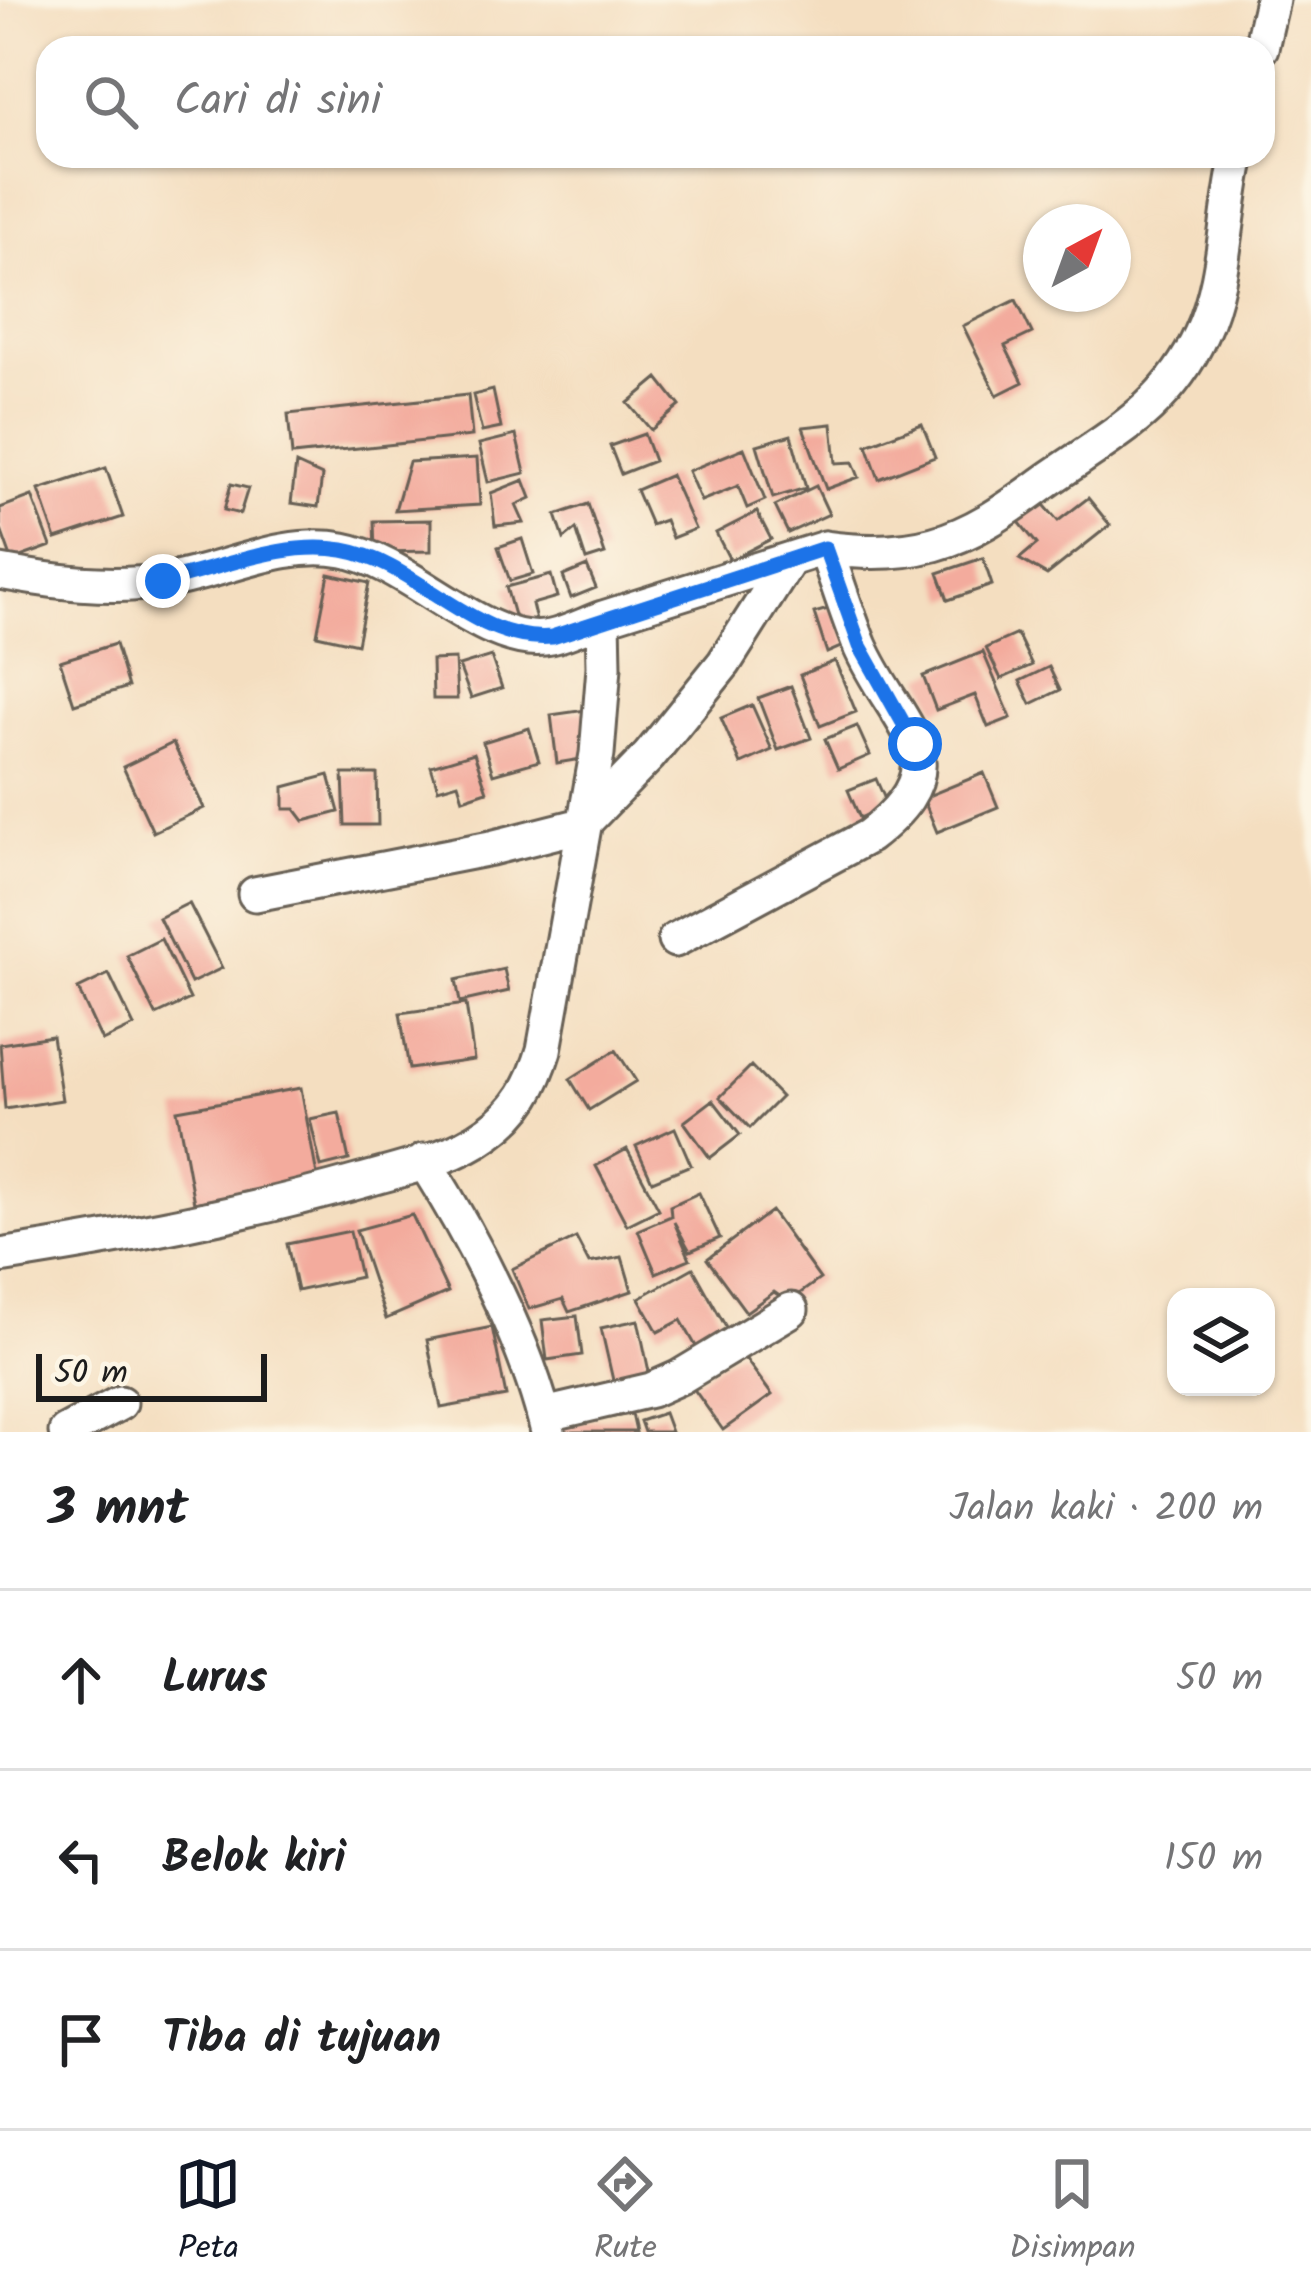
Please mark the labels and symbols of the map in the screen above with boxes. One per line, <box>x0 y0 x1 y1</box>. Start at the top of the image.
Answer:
north arrow <box>1023 204 1131 312</box>
route end <box>136 554 190 608</box>
route start <box>888 717 942 771</box>
scale bar <box>36 1348 267 1401</box>

